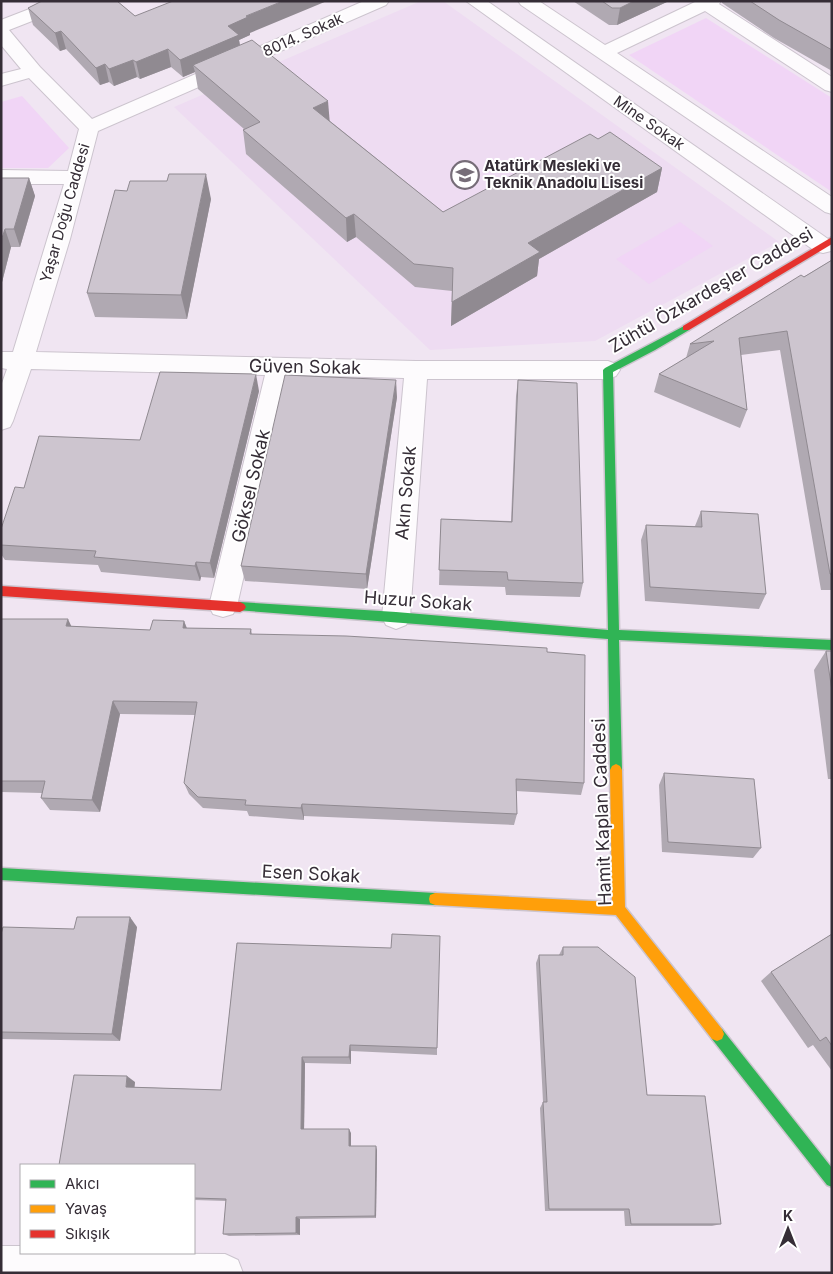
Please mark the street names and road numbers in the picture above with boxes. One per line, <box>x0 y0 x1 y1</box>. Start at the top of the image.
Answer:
street label: 8014. Sokak <box>260 8 347 61</box>
street label: Mine Sokak <box>610 91 689 154</box>
street label: Yaşar Doğu Caddesi <box>36 141 93 285</box>
street label: Zühtü Özkardeşler Caddesi <box>605 222 816 357</box>
street label: Güven Sokak <box>249 355 361 378</box>
street label: Göksel Sokak <box>227 427 274 545</box>
street label: Akın Sokak <box>391 445 420 541</box>
street label: Huzur Sokak <box>363 586 473 615</box>
street label: Hamit Kaplan Caddesi <box>588 718 615 906</box>
street label: Esen Sokak <box>261 860 361 887</box>

